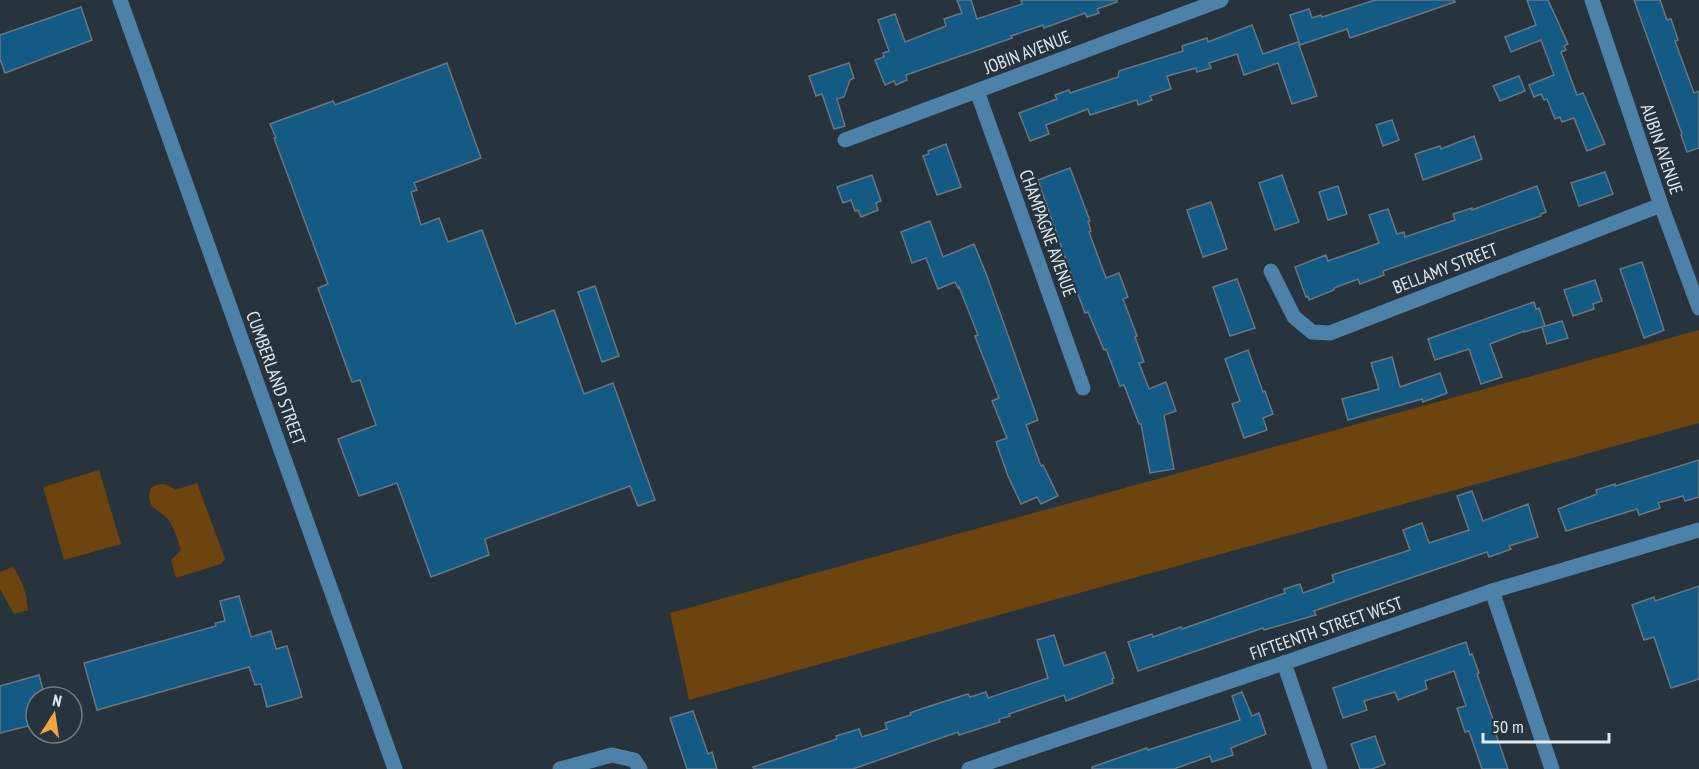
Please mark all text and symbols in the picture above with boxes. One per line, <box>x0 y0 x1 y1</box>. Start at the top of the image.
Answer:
street label: JOBIN AVENUE <box>980 25 1073 79</box>
street label: AUBIN AVENUE <box>1636 101 1688 197</box>
street label: CHAMPAGNE AVENUE <box>1014 166 1082 300</box>
street label: BELLAMY STREET <box>1389 237 1501 299</box>
street label: CUMBERLAND STREET <box>241 308 311 448</box>
street label: FIFTEENTH STREET WEST <box>1247 591 1405 665</box>
north arrow <box>24 685 84 745</box>
text: N <box>51 690 63 711</box>
scale bar <box>1483 706 1609 744</box>
text: 50 m <box>1492 715 1524 738</box>

